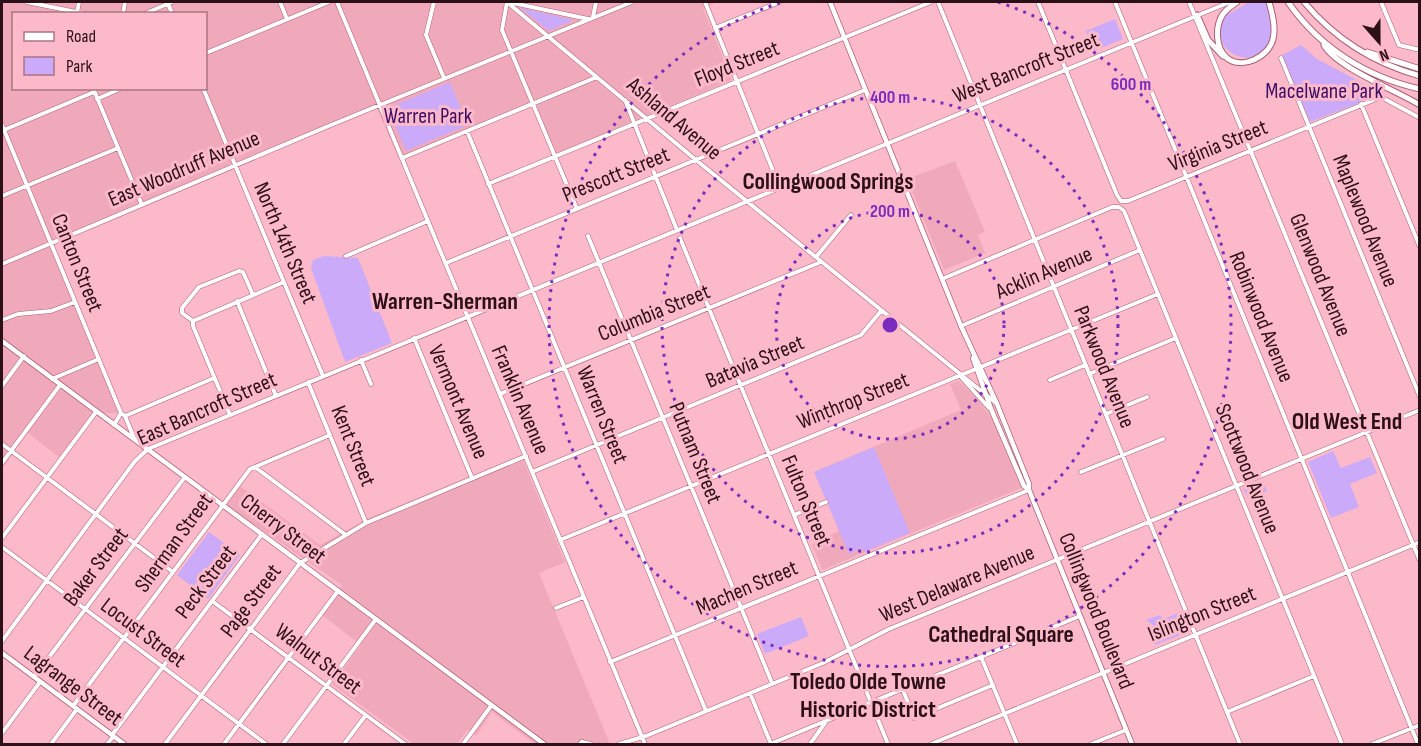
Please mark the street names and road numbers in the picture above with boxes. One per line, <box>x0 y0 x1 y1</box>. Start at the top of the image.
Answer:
street label: West Bancroft Street <box>949 26 1103 110</box>
street label: Floyd Street <box>691 35 783 93</box>
street label: Ashland Avenue <box>620 71 727 166</box>
street label: Virginia Street <box>1165 114 1272 178</box>
street label: East Woodruff Avenue <box>104 125 264 213</box>
street label: Prescott Street <box>558 141 674 209</box>
street label: Maplewood Avenue <box>1326 151 1404 291</box>
street label: North 14th Street <box>247 178 323 308</box>
street label: Canton Street <box>45 210 109 316</box>
street label: Glenwood Avenue <box>1283 210 1357 340</box>
street label: Acklin Avenue <box>991 241 1096 306</box>
street label: Robinwood Avenue <box>1223 248 1299 386</box>
street label: Columbia Street <box>594 278 714 348</box>
street label: Parkwood Avenue <box>1067 302 1141 432</box>
street label: Batavia Street <box>702 329 809 395</box>
street label: Vermont Avenue <box>422 341 494 463</box>
street label: Franklin Avenue <box>485 341 555 459</box>
street label: Warren Street <box>570 362 634 468</box>
street label: East Bancroft Street <box>133 366 281 452</box>
street label: Winthrop Street <box>793 366 913 436</box>
street label: Putnam Street <box>662 398 728 508</box>
street label: Scottwood Avenue <box>1209 400 1285 538</box>
street label: Kent Street <box>325 402 381 491</box>
street label: Fulton Street <box>775 451 837 551</box>
street label: Sherman Street <box>129 488 219 598</box>
street label: Cherry Street <box>235 488 331 570</box>
street label: Baker Street <box>58 522 134 612</box>
street label: Collingwood Boulevard <box>1052 529 1140 693</box>
street label: West Delaware Avenue <box>875 539 1039 629</box>
street label: Peck Street <box>170 540 243 624</box>
street label: Machen Street <box>692 554 802 622</box>
street label: Page Street <box>215 559 288 643</box>
street label: Islington Street <box>1144 580 1260 648</box>
street label: Locust Street <box>95 592 191 674</box>
street label: Walnut Street <box>269 618 367 701</box>
street label: Lagrange Street <box>18 640 128 732</box>

